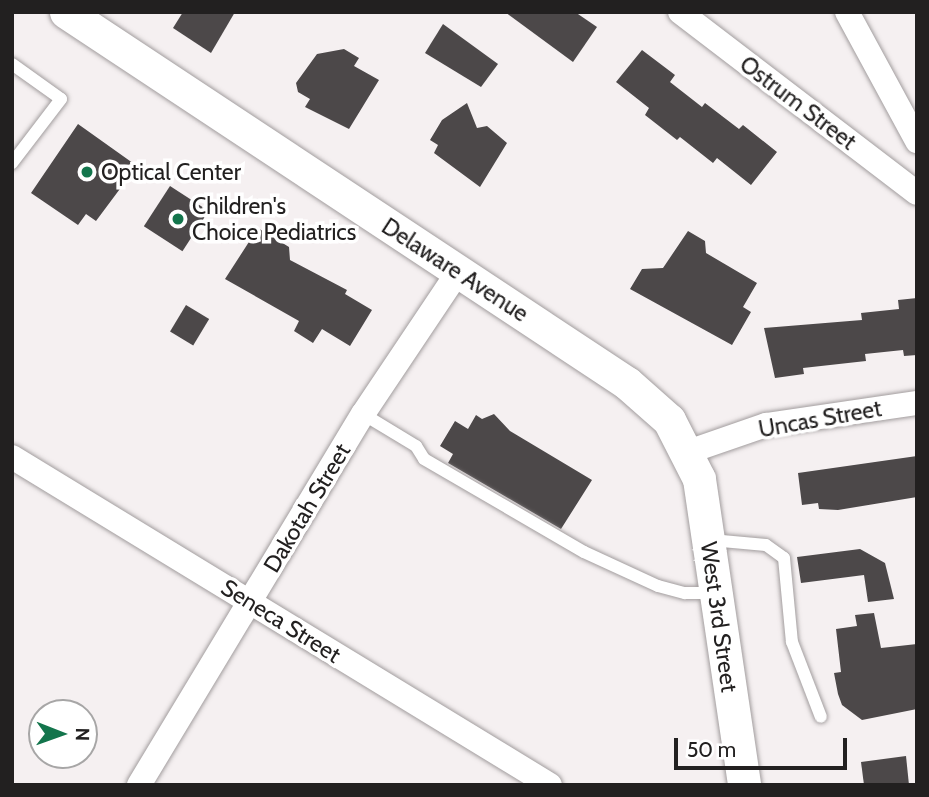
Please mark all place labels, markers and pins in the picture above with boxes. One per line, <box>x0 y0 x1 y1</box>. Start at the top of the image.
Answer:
place label: Optical Center <box>101 158 241 186</box>
marker: Optical Center <box>79 164 95 180</box>
place label: Children's Choice Pediatrics <box>192 192 356 246</box>
marker: Children's Choice Pediatrics <box>170 211 186 227</box>

